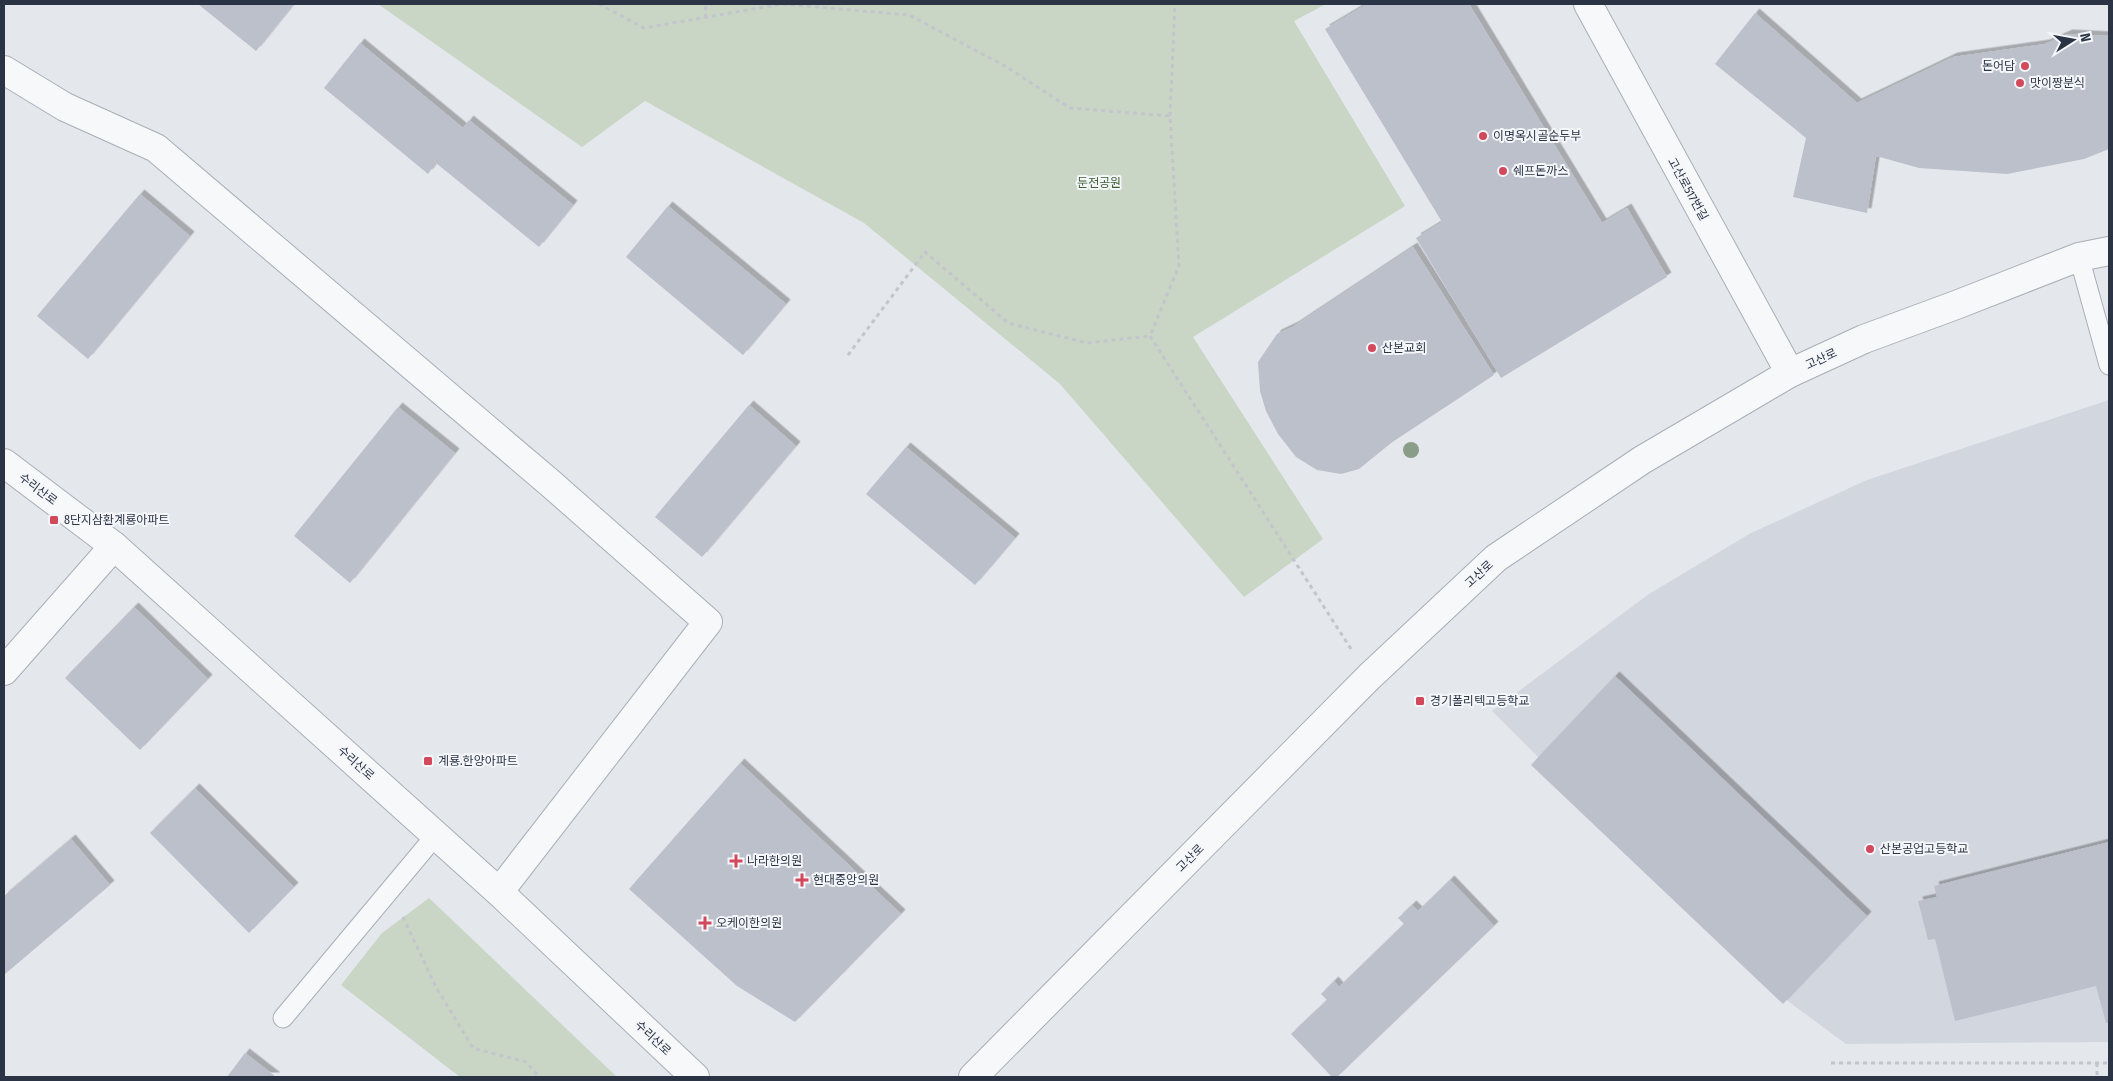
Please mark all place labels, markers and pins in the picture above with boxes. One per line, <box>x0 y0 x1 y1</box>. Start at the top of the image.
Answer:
place label: 돈어담 <box>1982 59 2015 73</box>
marker: 돈어담 <box>2019 60 2031 72</box>
place label: 맛이짱분식 <box>2030 76 2085 90</box>
marker: 맛이짱분식 <box>2014 77 2026 89</box>
place label: 이명옥시골순두부 <box>1493 129 1581 143</box>
marker: 이명옥시골순두부 <box>1477 130 1489 142</box>
place label: 쉐프돈까스 <box>1513 164 1568 178</box>
marker: 쉐프돈까스 <box>1497 165 1509 177</box>
place label: 산본교회 <box>1382 341 1426 355</box>
marker: 산본교회 <box>1366 342 1378 354</box>
place label: 8단지삼환계룡아파트 <box>64 513 169 527</box>
marker: 8단지삼환계룡아파트 <box>48 514 60 526</box>
place label: 경기폴리텍고등학교 <box>1430 694 1529 708</box>
marker: 경기폴리텍고등학교 <box>1414 695 1426 707</box>
place label: 계룡.한양아파트 <box>438 754 518 768</box>
marker: 계룡.한양아파트 <box>422 755 434 767</box>
place label: 산본공업고등학교 <box>1880 842 1968 856</box>
marker: 산본공업고등학교 <box>1864 843 1876 855</box>
marker: 나라한의원 <box>729 854 743 868</box>
place label: 나라한의원 <box>747 854 802 868</box>
marker: 현대중앙의원 <box>795 873 809 887</box>
place label: 현대중앙의원 <box>813 873 879 887</box>
marker: 오케이한의원 <box>698 916 712 930</box>
place label: 오케이한의원 <box>716 916 782 930</box>

